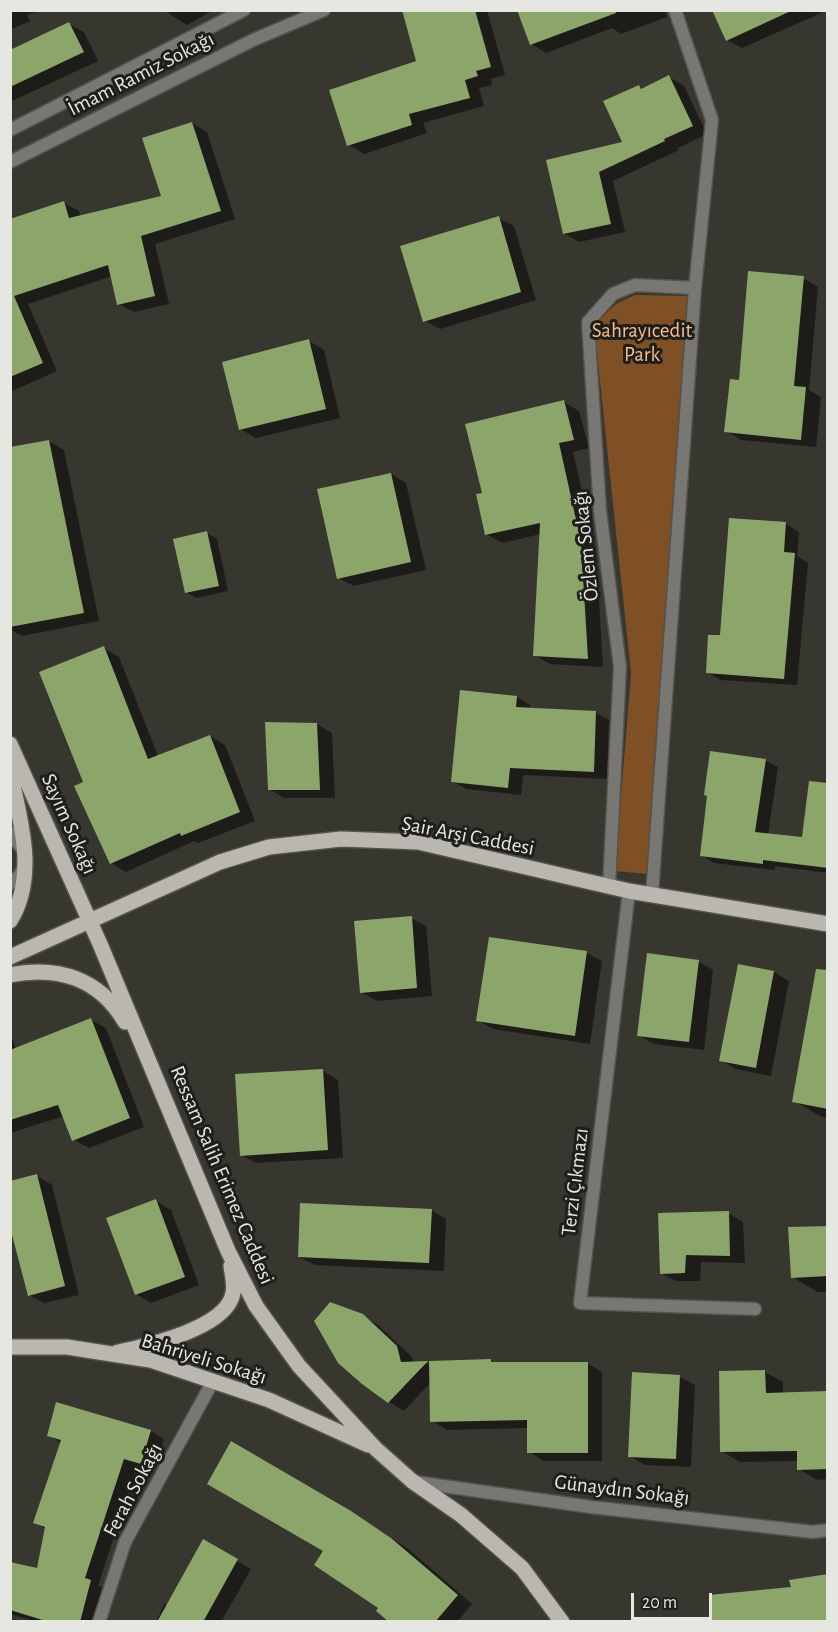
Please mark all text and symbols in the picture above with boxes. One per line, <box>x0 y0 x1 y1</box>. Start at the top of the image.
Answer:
street label: İmam Ramiz Sokağı <box>64 26 218 122</box>
park label: Sahrayıcedit Park <box>592 318 692 368</box>
street label: Özlem Sokağı <box>568 489 604 603</box>
street label: Sayım Sokağı <box>36 770 102 878</box>
street label: Şair Arşi Caddesi <box>400 811 536 861</box>
street label: Ressam Salih Erimez Caddesi <box>164 1062 280 1288</box>
street label: Terzi Çıkmazı <box>556 1127 594 1237</box>
street label: Bahriyeli Sokağı <box>138 1328 270 1390</box>
street label: Ferah Sokağı <box>98 1439 168 1541</box>
street label: Günaydın Sokağı <box>553 1469 691 1511</box>
scale bar <box>634 1581 715 1619</box>
text: 20 m <box>642 1594 677 1612</box>

